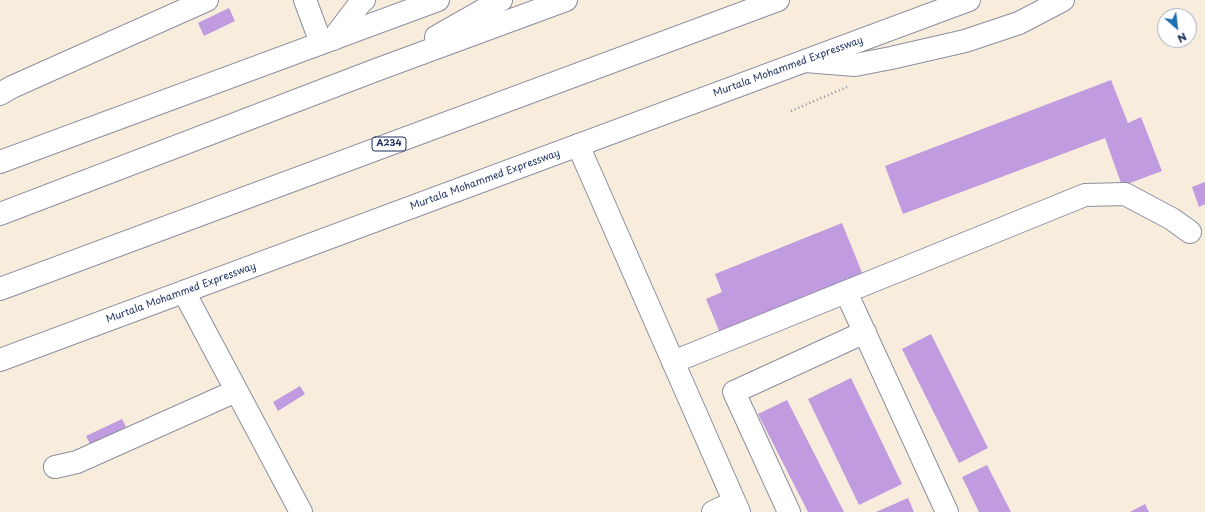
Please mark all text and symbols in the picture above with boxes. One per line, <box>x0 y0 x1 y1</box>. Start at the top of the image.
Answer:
north arrow <box>1157 8 1197 48</box>
text: N <box>1175 29 1190 48</box>
street label: Murtala Mohammed Expressway <box>711 34 865 100</box>
road number: A234 <box>372 137 406 151</box>
street label: Murtala Mohammed Expressway <box>408 147 562 213</box>
street label: Murtala Mohammed Expressway <box>104 260 258 326</box>

